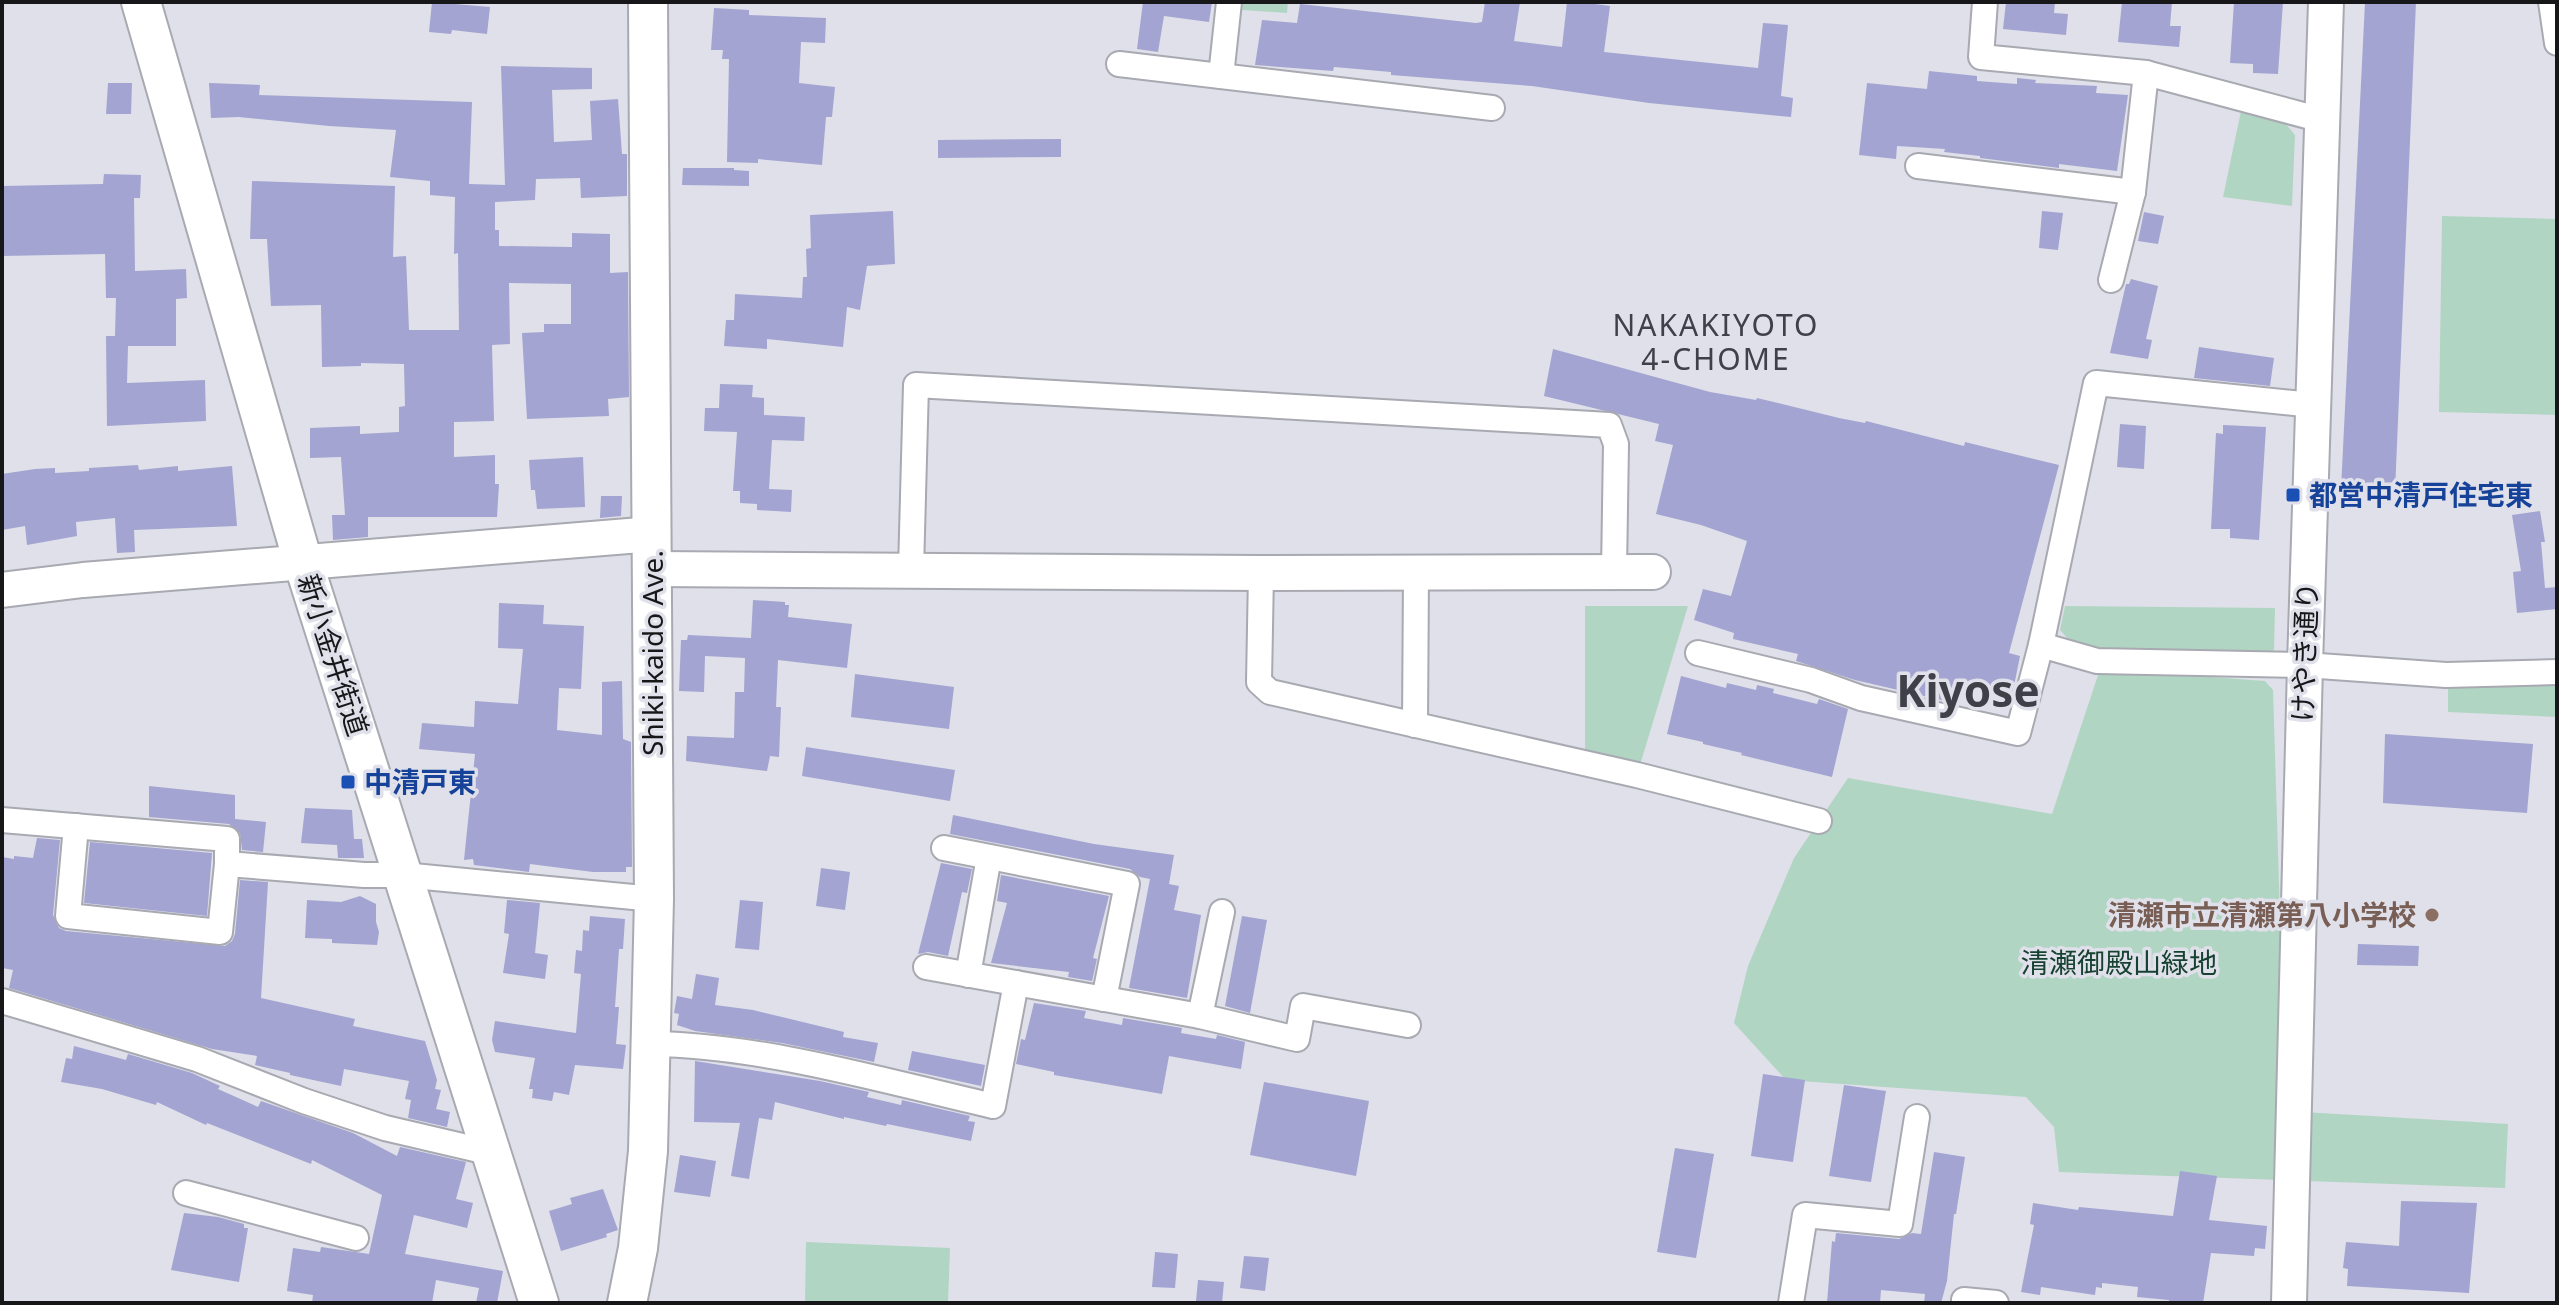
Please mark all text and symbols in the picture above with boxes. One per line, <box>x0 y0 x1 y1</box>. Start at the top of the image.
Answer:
district label: NAKAKIYOTO 4-CHOME <box>1613 304 1819 379</box>
place label: 都営中清戸住宅東 <box>2309 475 2533 513</box>
marker: 都営中清戸住宅東 <box>2284 486 2302 504</box>
street label: Shiki-kaido Ave. <box>633 550 671 756</box>
street label: 新小金井街道 <box>290 569 378 740</box>
street label: けやき通り <box>2283 581 2325 723</box>
district label: Kiyose <box>1896 660 2040 720</box>
place label: 中清戸東 <box>364 762 476 800</box>
marker: 中清戸東 <box>339 773 357 791</box>
place label: 清瀬市立清瀬第八小学校 <box>2108 895 2416 933</box>
marker: 清瀬市立清瀬第八小学校 <box>2423 906 2441 924</box>
park label: 清瀬御殿山緑地 <box>2021 943 2217 981</box>

